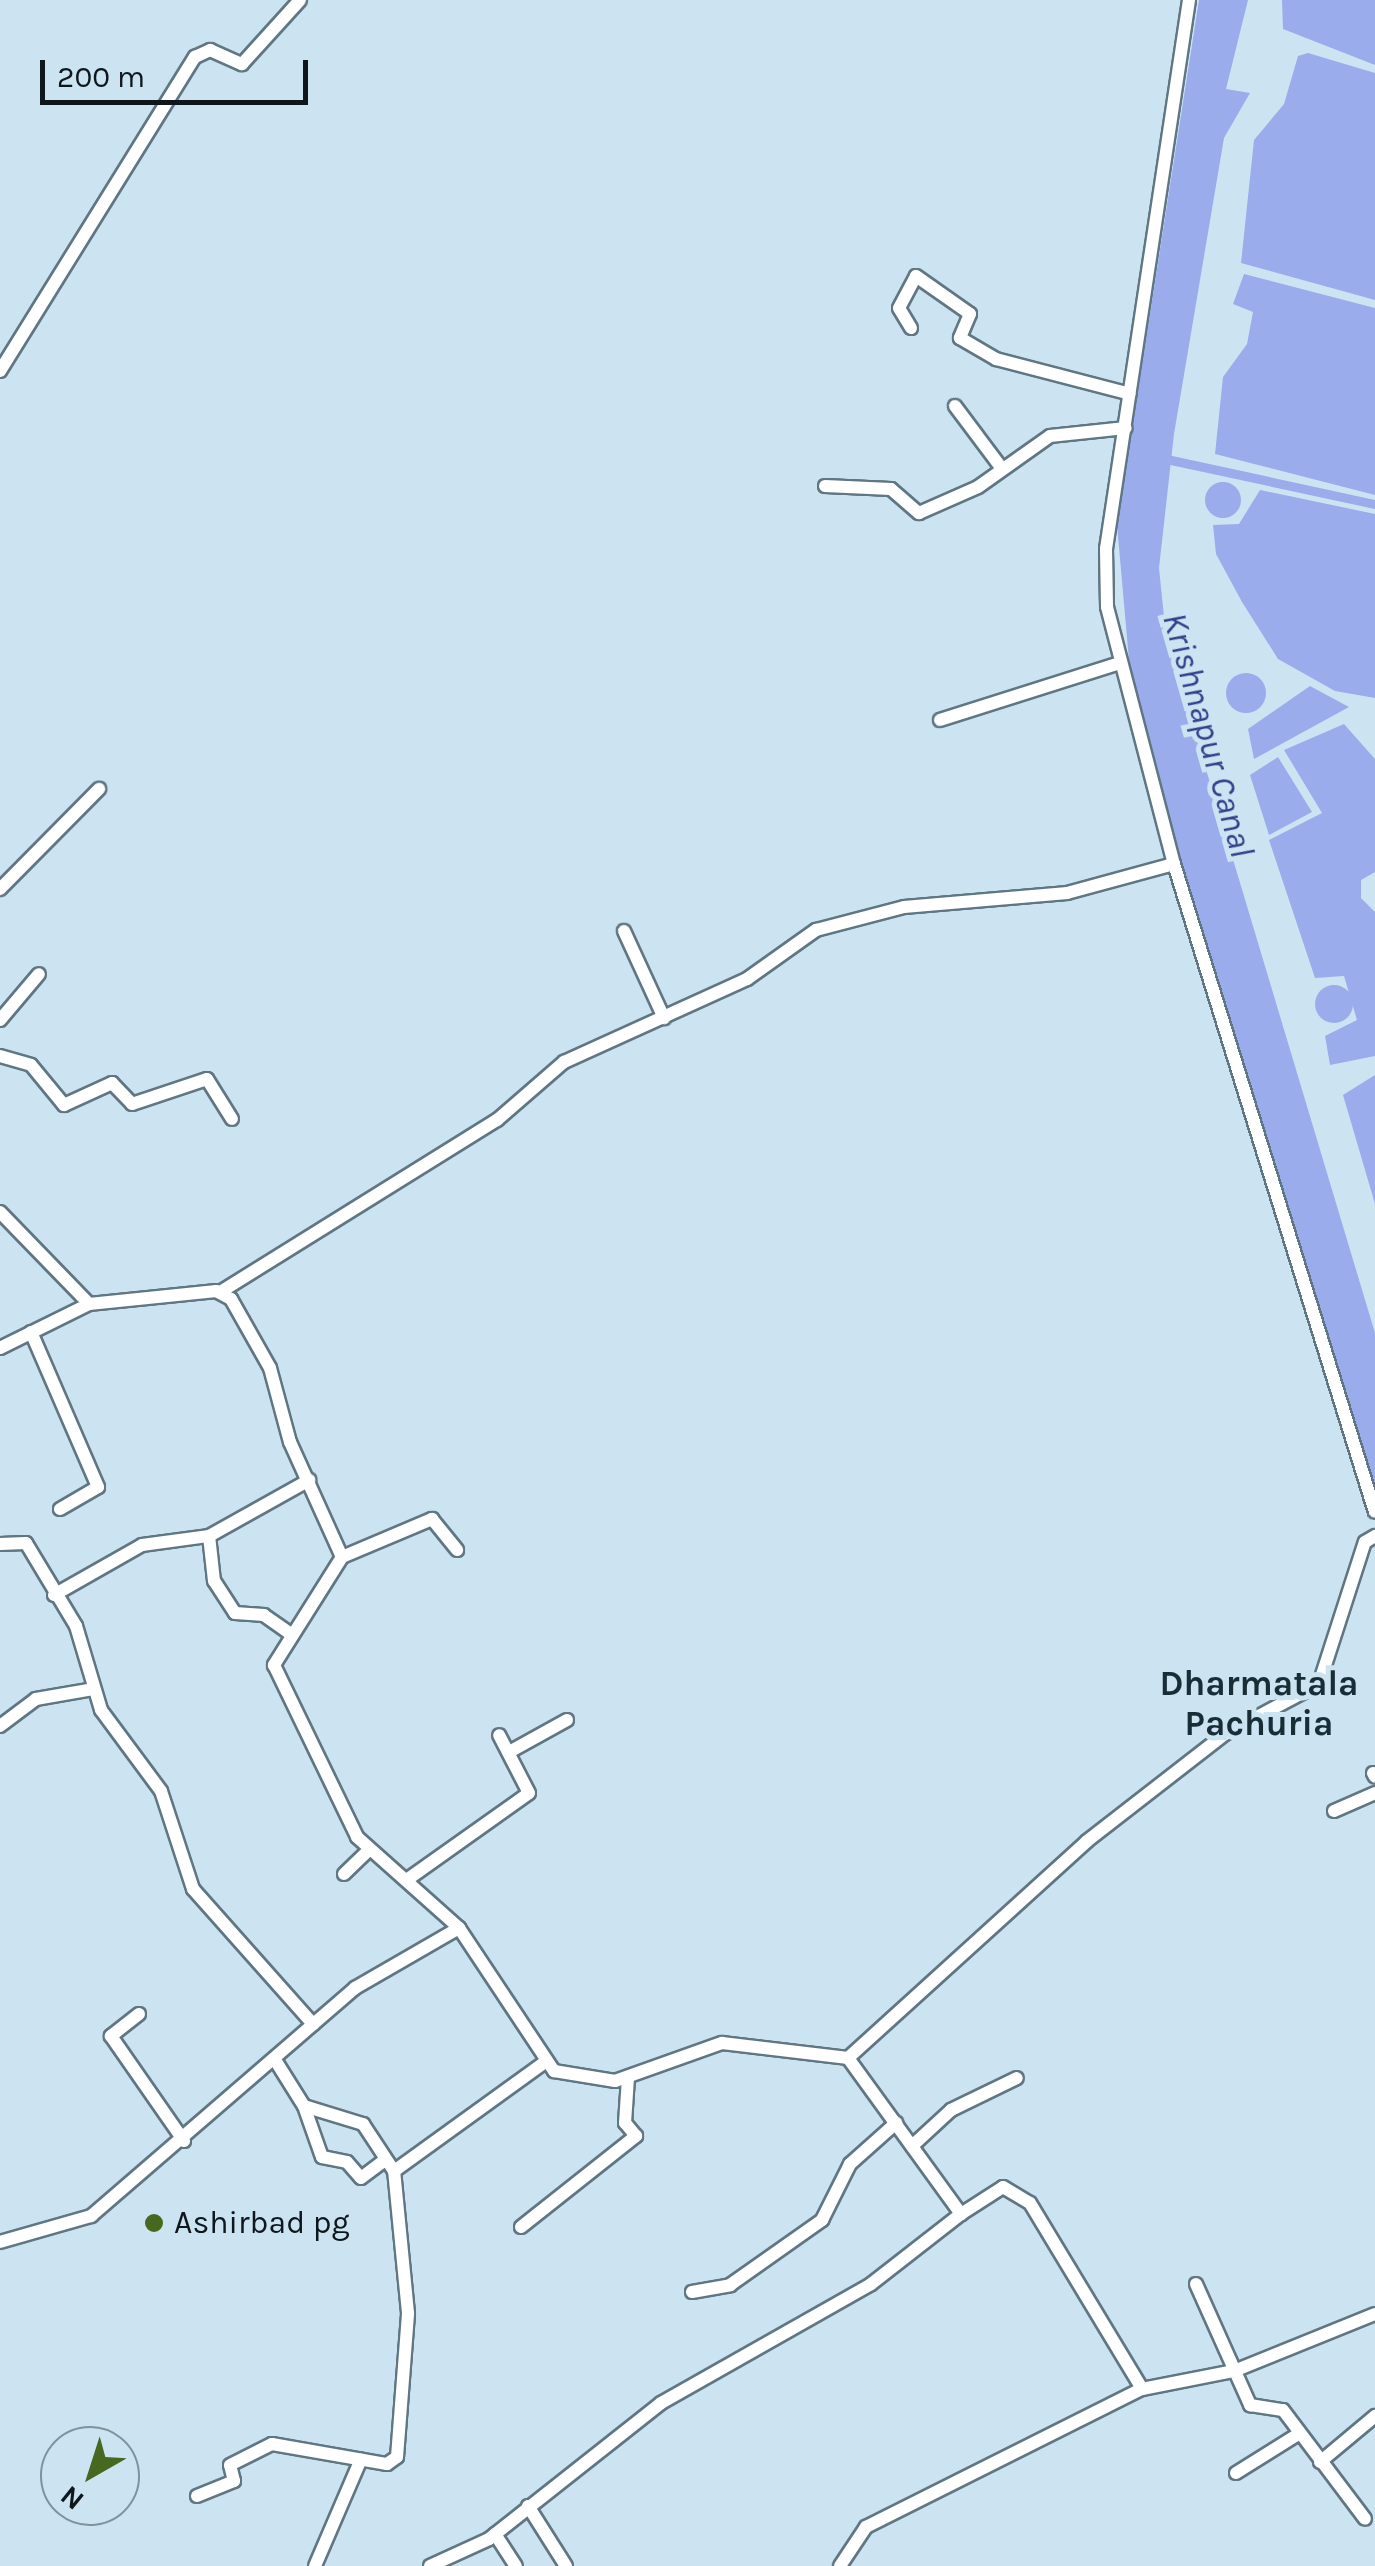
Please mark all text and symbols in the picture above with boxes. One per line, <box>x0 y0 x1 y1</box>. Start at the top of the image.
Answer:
scale bar <box>45 40 312 102</box>
text: 200 m <box>57 59 145 95</box>
water label: Krishnapur Canal <box>1153 608 1263 862</box>
district label: Dharmatala Pachuria <box>1159 1663 1359 1745</box>
place label: Ashirbad pg <box>174 2204 350 2242</box>
marker: Ashirbad pg <box>143 2212 165 2234</box>
north arrow <box>40 2426 140 2526</box>
text: N <box>54 2479 90 2517</box>

